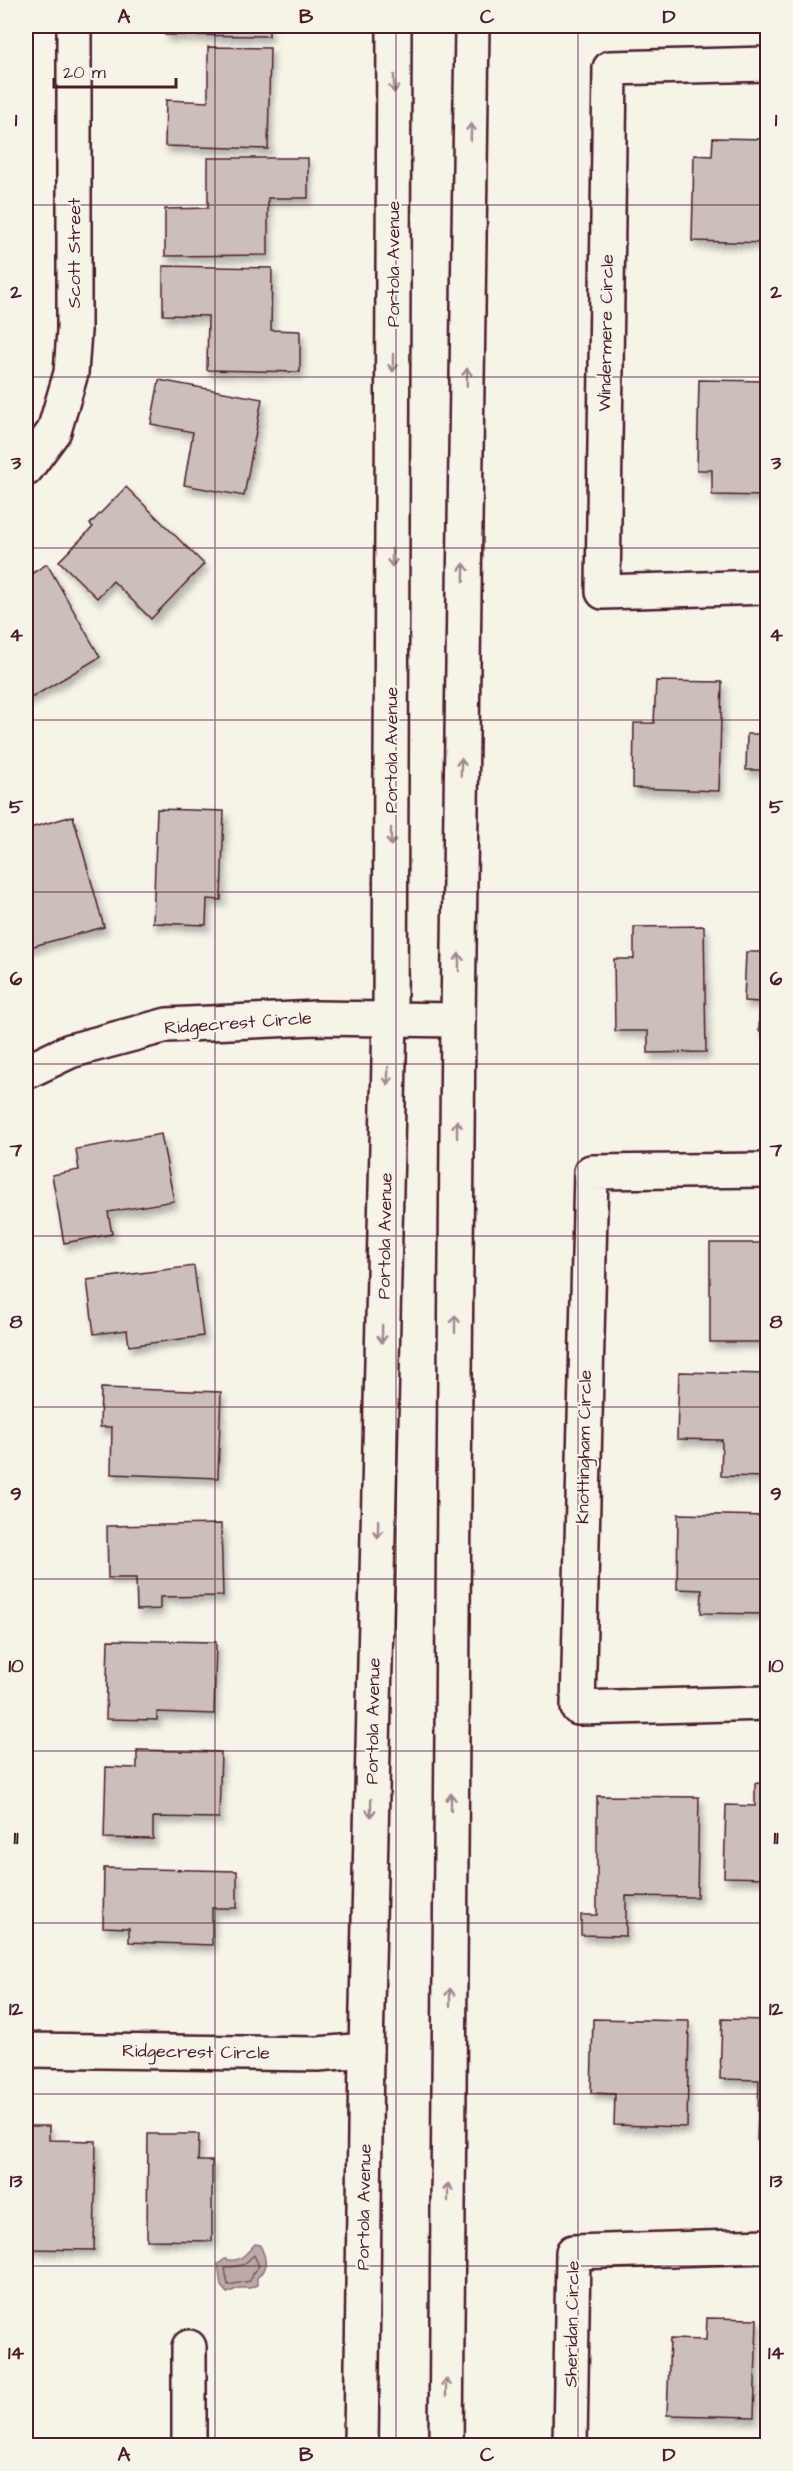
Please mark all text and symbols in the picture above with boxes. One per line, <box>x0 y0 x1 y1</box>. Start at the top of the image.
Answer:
text: A <box>118 3 131 31</box>
text: B <box>299 3 314 31</box>
text: C <box>480 3 495 31</box>
text: D <box>663 3 676 31</box>
scale bar <box>54 51 176 89</box>
text: 20 m <box>63 60 106 85</box>
one-way arrow <box>388 73 400 93</box>
text: 1 <box>15 106 18 134</box>
text: 1 <box>775 106 778 134</box>
one-way arrow <box>465 122 476 142</box>
street label: Scott Street <box>62 197 87 308</box>
street label: Portola Avenue <box>381 200 406 327</box>
street label: Windermere Circle <box>592 254 620 412</box>
text: 2 <box>9 278 22 306</box>
text: 2 <box>769 278 782 306</box>
one-way arrow <box>387 352 398 372</box>
one-way arrow <box>461 367 473 387</box>
text: 3 <box>10 449 22 477</box>
text: 3 <box>770 449 782 477</box>
one-way arrow <box>386 547 398 567</box>
one-way arrow <box>458 562 470 582</box>
text: 4 <box>9 621 23 649</box>
text: 4 <box>769 621 783 649</box>
street label: Portola Avenue <box>379 686 404 813</box>
one-way arrow <box>455 757 467 777</box>
text: 5 <box>9 793 24 821</box>
text: 5 <box>769 793 784 821</box>
one-way arrow <box>385 826 397 846</box>
one-way arrow <box>453 952 464 972</box>
text: 6 <box>10 965 23 993</box>
text: 6 <box>770 965 783 993</box>
street label: Ridgecrest Circle <box>163 1005 313 1042</box>
one-way arrow <box>383 1065 394 1085</box>
one-way arrow <box>451 1119 463 1139</box>
text: 7 <box>9 1136 23 1164</box>
text: 7 <box>769 1136 783 1164</box>
street label: Portola Avenue <box>371 1172 399 1300</box>
text: 8 <box>10 1308 23 1336</box>
text: 8 <box>770 1308 783 1336</box>
one-way arrow <box>449 1314 461 1334</box>
one-way arrow <box>377 1323 388 1343</box>
street label: Knottingham Circle <box>570 1369 599 1524</box>
text: 9 <box>10 1480 22 1508</box>
text: 9 <box>770 1480 782 1508</box>
one-way arrow <box>372 1518 384 1538</box>
text: 10 <box>8 1652 24 1680</box>
text: 10 <box>768 1652 784 1680</box>
street label: Portola Avenue <box>359 1657 387 1785</box>
one-way arrow <box>445 1793 457 1813</box>
one-way arrow <box>366 1797 377 1817</box>
text: 11 <box>13 1824 19 1852</box>
text: 11 <box>773 1824 779 1852</box>
one-way arrow <box>444 1988 456 2008</box>
text: 12 <box>9 1995 24 2023</box>
text: 12 <box>769 1995 784 2023</box>
street label: Ridgecrest Circle <box>122 2038 270 2067</box>
street label: Portola Avenue <box>350 2143 378 2271</box>
text: 13 <box>10 2167 23 2195</box>
text: 13 <box>770 2167 783 2195</box>
one-way arrow <box>442 2183 454 2203</box>
street label: Sheridan Circle <box>558 2260 586 2388</box>
text: 14 <box>8 2339 24 2367</box>
text: 14 <box>768 2339 784 2367</box>
one-way arrow <box>440 2378 452 2398</box>
text: A <box>118 2441 131 2469</box>
text: B <box>299 2441 314 2469</box>
text: C <box>480 2441 495 2469</box>
text: D <box>663 2441 676 2469</box>

